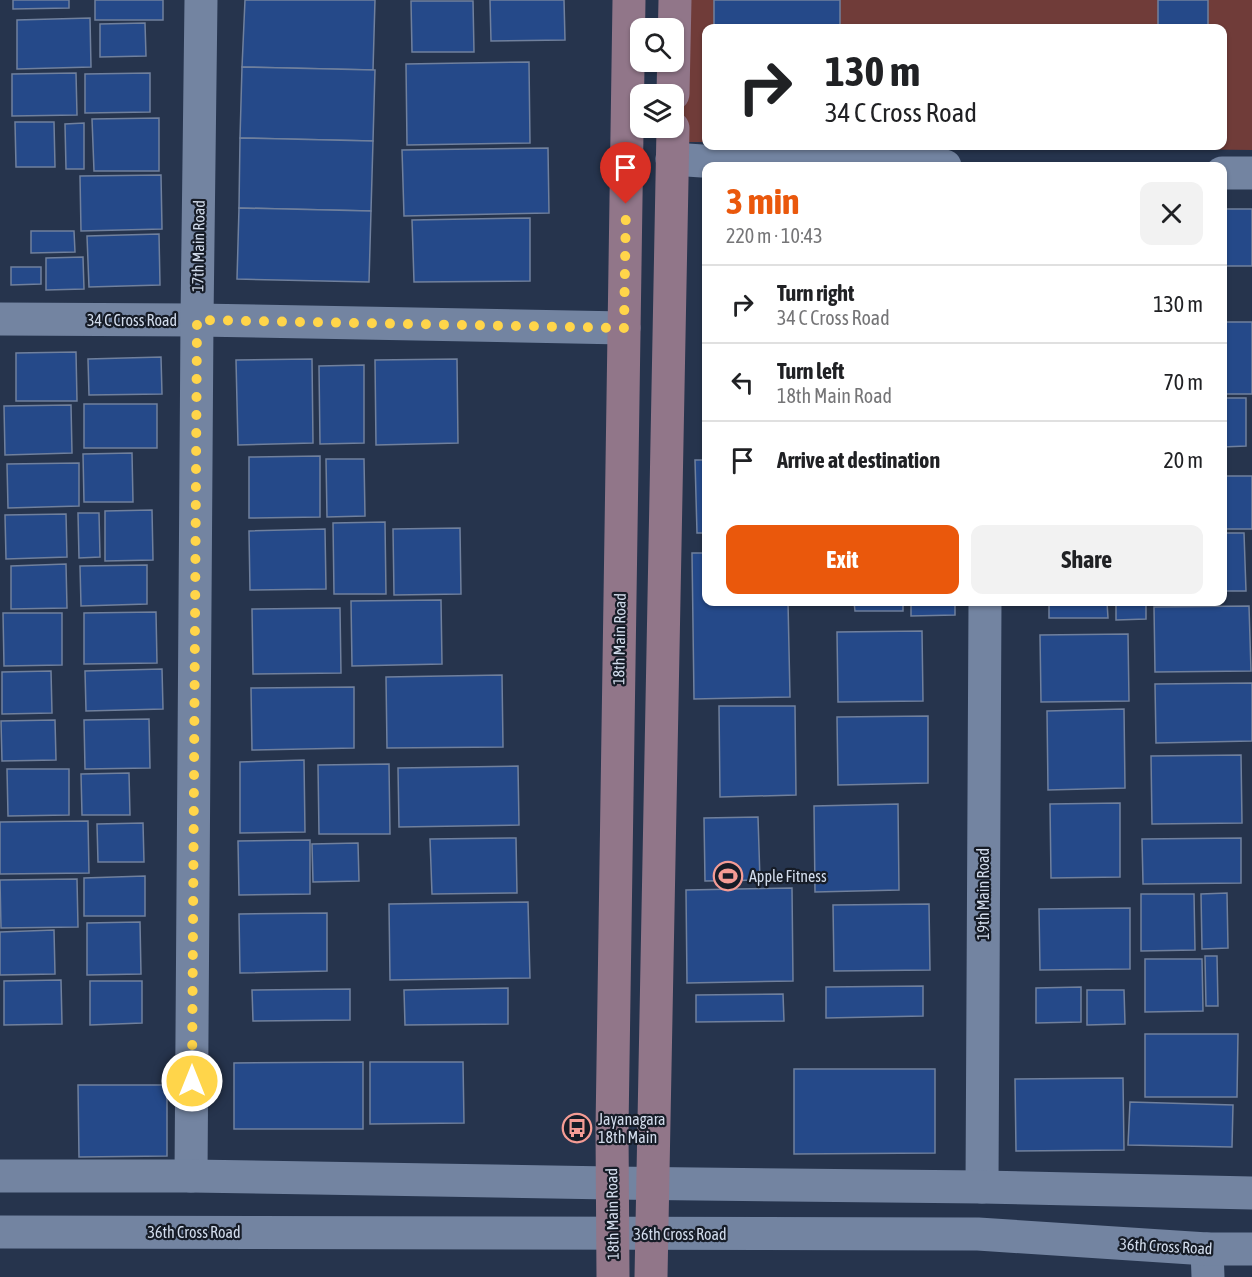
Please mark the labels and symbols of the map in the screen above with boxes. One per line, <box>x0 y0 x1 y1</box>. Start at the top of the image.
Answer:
pin <box>600 142 651 204</box>
street label: 17th Main Road <box>188 200 208 292</box>
street label: 34 C Cross Road <box>87 311 177 329</box>
street label: 18th Main Road <box>609 593 629 685</box>
street label: 19th Main Road <box>974 848 992 940</box>
sports icon: Apple Fitness <box>712 860 744 892</box>
place label: Apple Fitness <box>749 867 827 886</box>
position arrow <box>160 1049 224 1113</box>
place label: Jayanagara 18th Main <box>598 1110 665 1146</box>
bus stop icon: Jayanagara 18th Main <box>561 1112 593 1144</box>
street label: 18th Main Road <box>602 1168 622 1260</box>
street label: 36th Cross Road <box>147 1223 241 1241</box>
street label: 36th Cross Road <box>633 1225 727 1243</box>
street label: 36th Cross Road <box>1119 1235 1213 1257</box>

